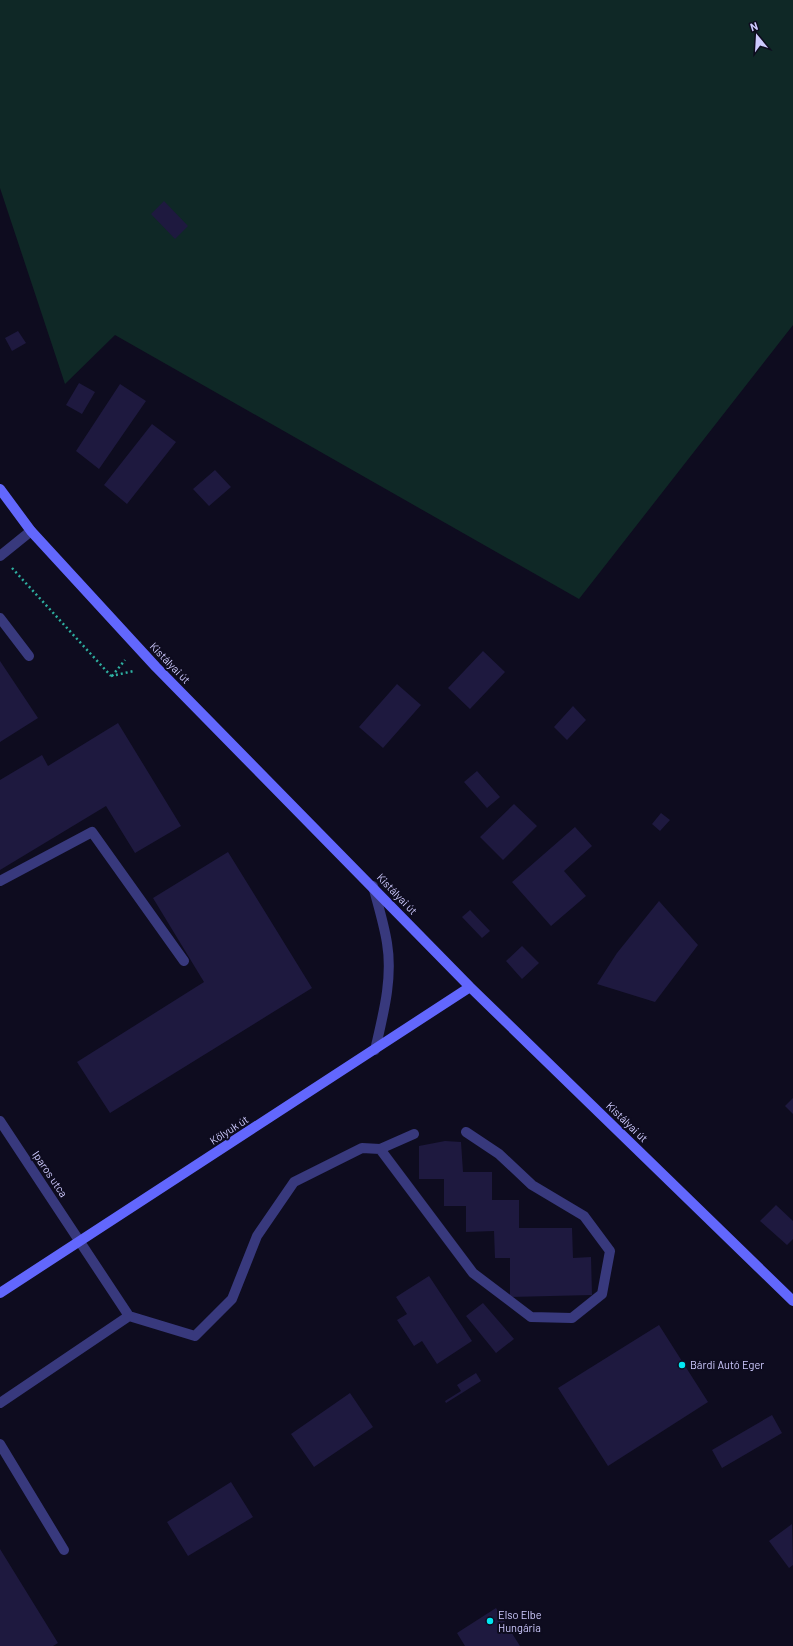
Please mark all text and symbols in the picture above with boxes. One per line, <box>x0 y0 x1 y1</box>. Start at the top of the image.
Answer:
north arrow <box>737 16 777 56</box>
text: N <box>748 19 759 33</box>
street label: Kistályai út <box>147 639 193 686</box>
street label: Kistályai út <box>374 870 420 917</box>
street label: Kistályai út <box>604 1099 651 1145</box>
street label: Kőlyuk út <box>207 1112 251 1147</box>
street label: Iparos utca <box>30 1148 71 1199</box>
place label: Bárdi Autó Eger <box>690 1358 764 1371</box>
marker: Bárdi Autó Eger <box>677 1360 687 1370</box>
place label: Elso Elbe Hungária <box>498 1608 542 1634</box>
marker: Elso Elbe Hungária <box>485 1616 495 1626</box>

